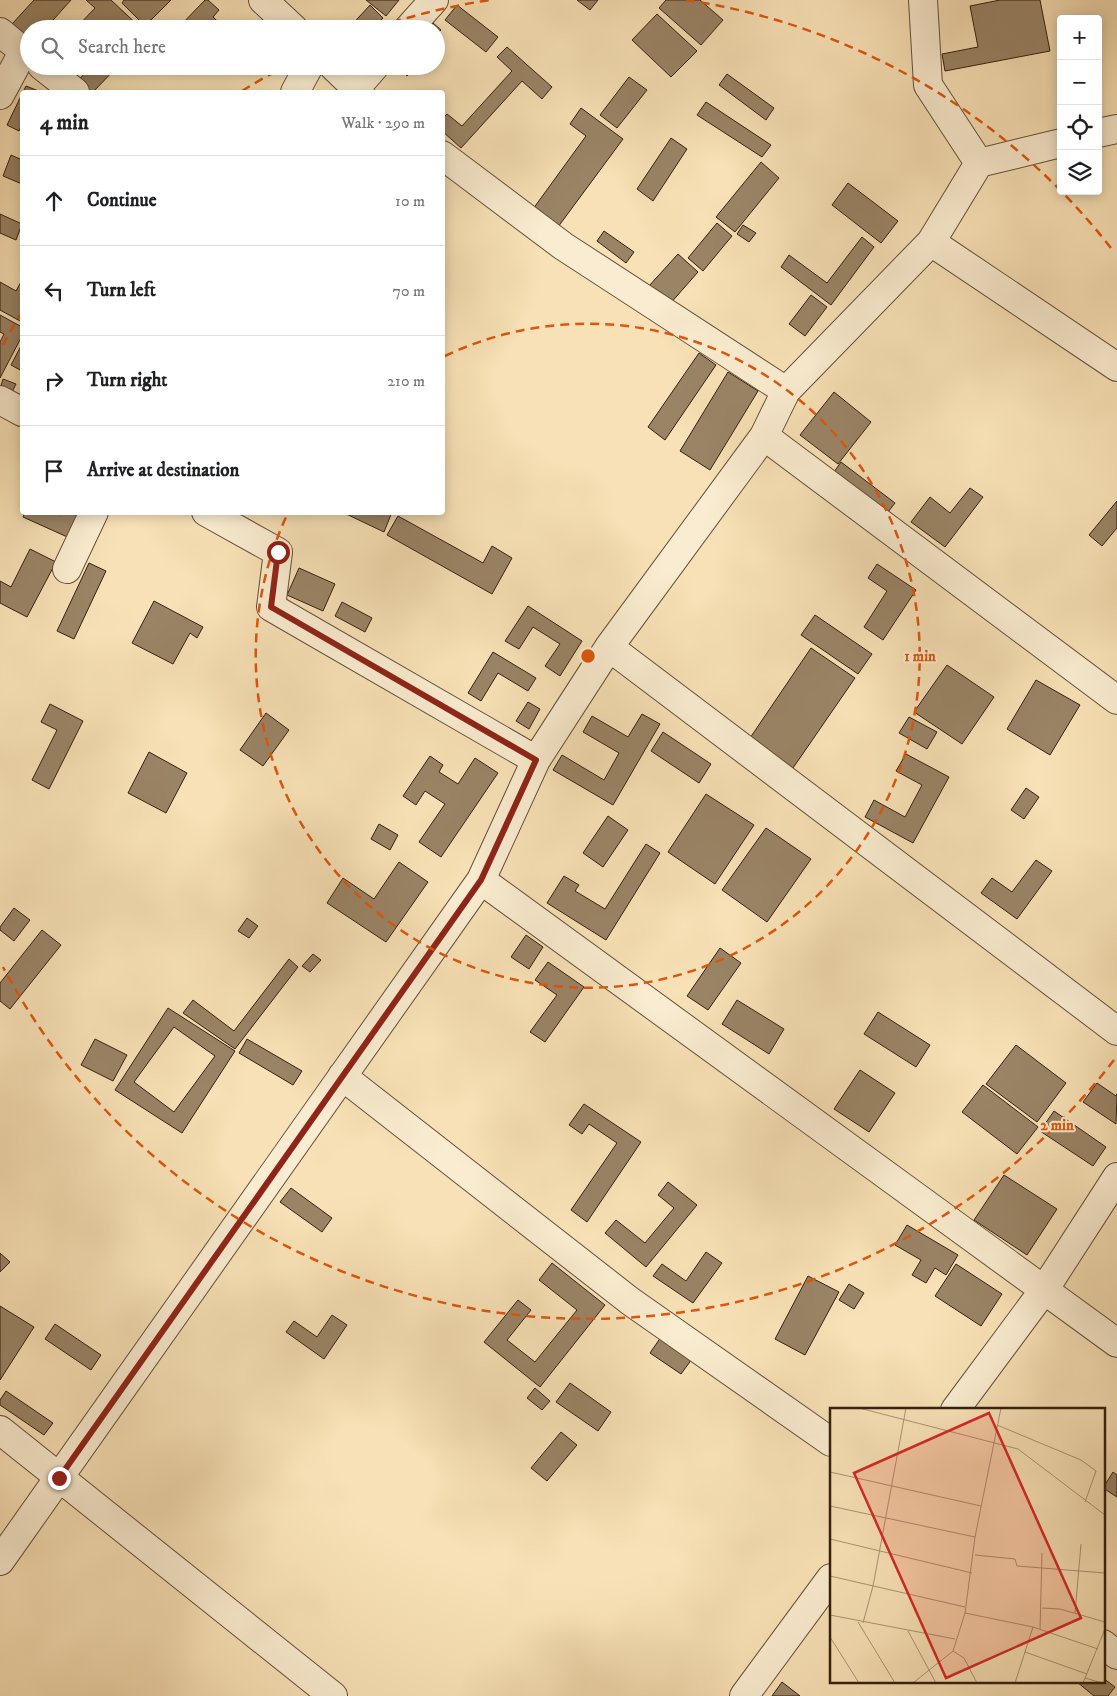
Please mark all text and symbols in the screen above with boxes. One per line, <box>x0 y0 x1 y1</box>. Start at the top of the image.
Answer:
map controls <box>1057 15 1102 195</box>
button: + <box>1057 15 1102 60</box>
search box <box>20 20 445 75</box>
icon: search <box>38 34 66 62</box>
text: Search here <box>78 36 166 59</box>
button: − <box>1057 60 1102 105</box>
button: locate <box>1057 105 1102 150</box>
text: 4 min <box>40 110 89 136</box>
text: Walk · 290 m <box>341 113 425 133</box>
button: layers <box>1057 150 1102 195</box>
icon: ahead <box>40 187 68 215</box>
text: Continue <box>87 189 157 212</box>
text: 10 m <box>395 191 425 211</box>
icon: left <box>40 277 68 305</box>
text: Turn left <box>87 279 156 302</box>
text: 70 m <box>393 281 425 301</box>
icon: right <box>40 367 68 395</box>
text: Turn right <box>87 369 167 392</box>
text: 210 m <box>387 371 425 391</box>
icon: arrive <box>40 457 68 485</box>
text: Arrive at destination <box>87 459 239 482</box>
route start <box>267 541 290 564</box>
centre of rings <box>579 647 597 665</box>
text: 1 min <box>904 647 936 666</box>
text: 2 min <box>1040 1116 1074 1135</box>
inset map <box>830 1408 1104 1684</box>
route end <box>48 1467 71 1490</box>

